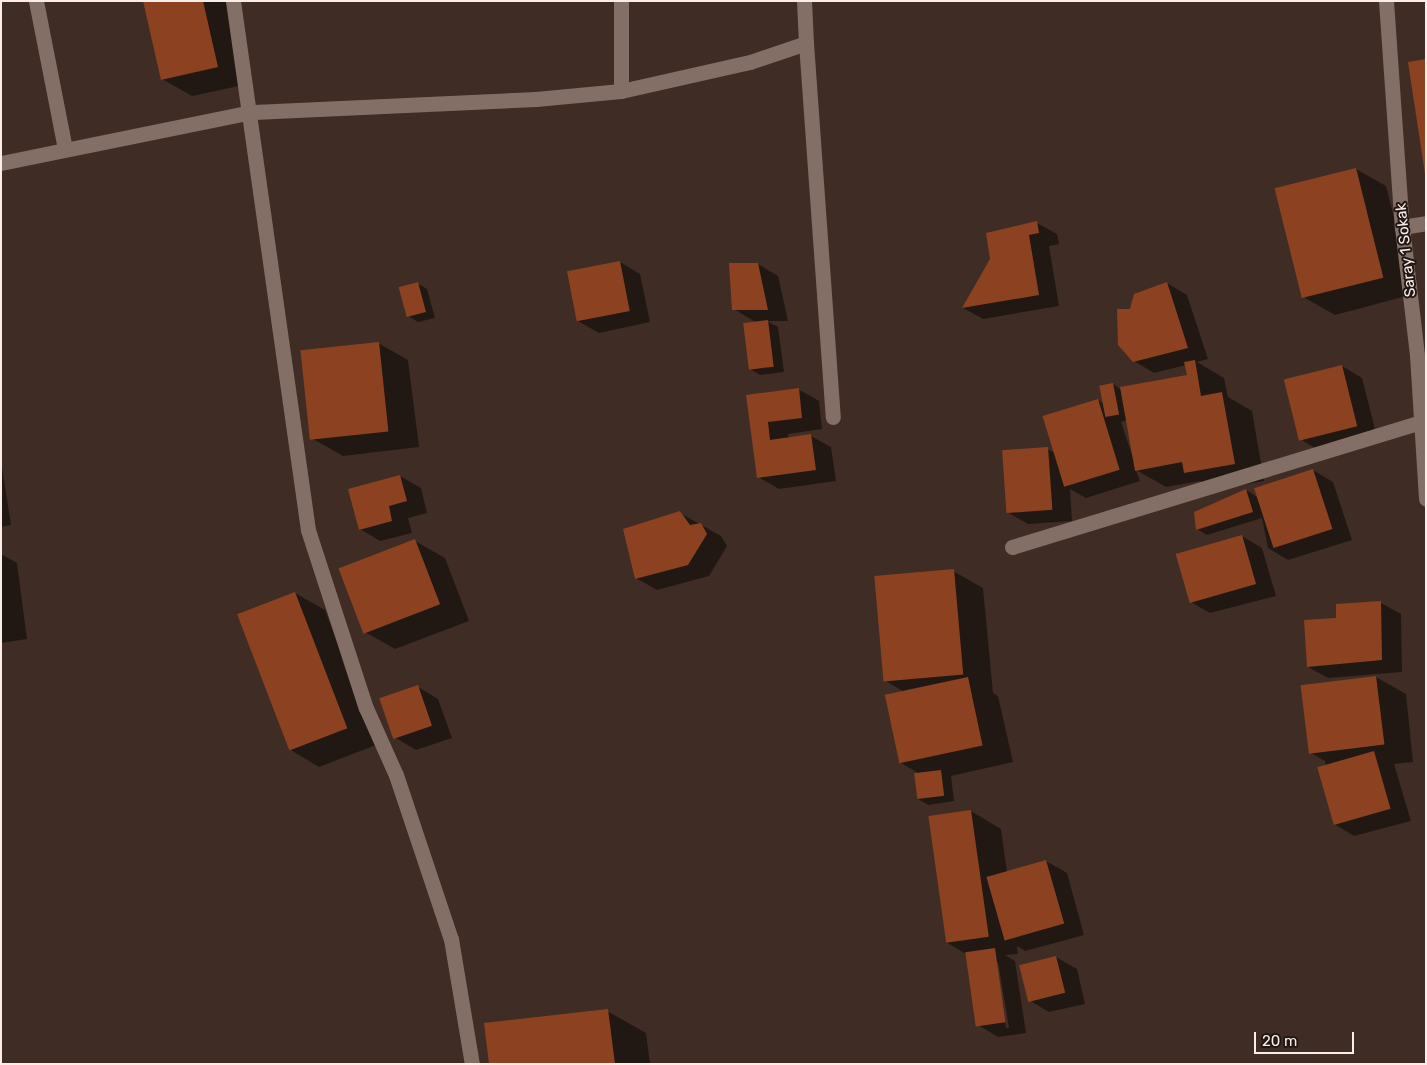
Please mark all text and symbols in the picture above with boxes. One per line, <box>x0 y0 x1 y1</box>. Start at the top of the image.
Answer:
street label: Saray 1 Sokak <box>1392 202 1420 298</box>
scale bar <box>1257 1022 1357 1054</box>
text: 20 m <box>1262 1032 1297 1050</box>

